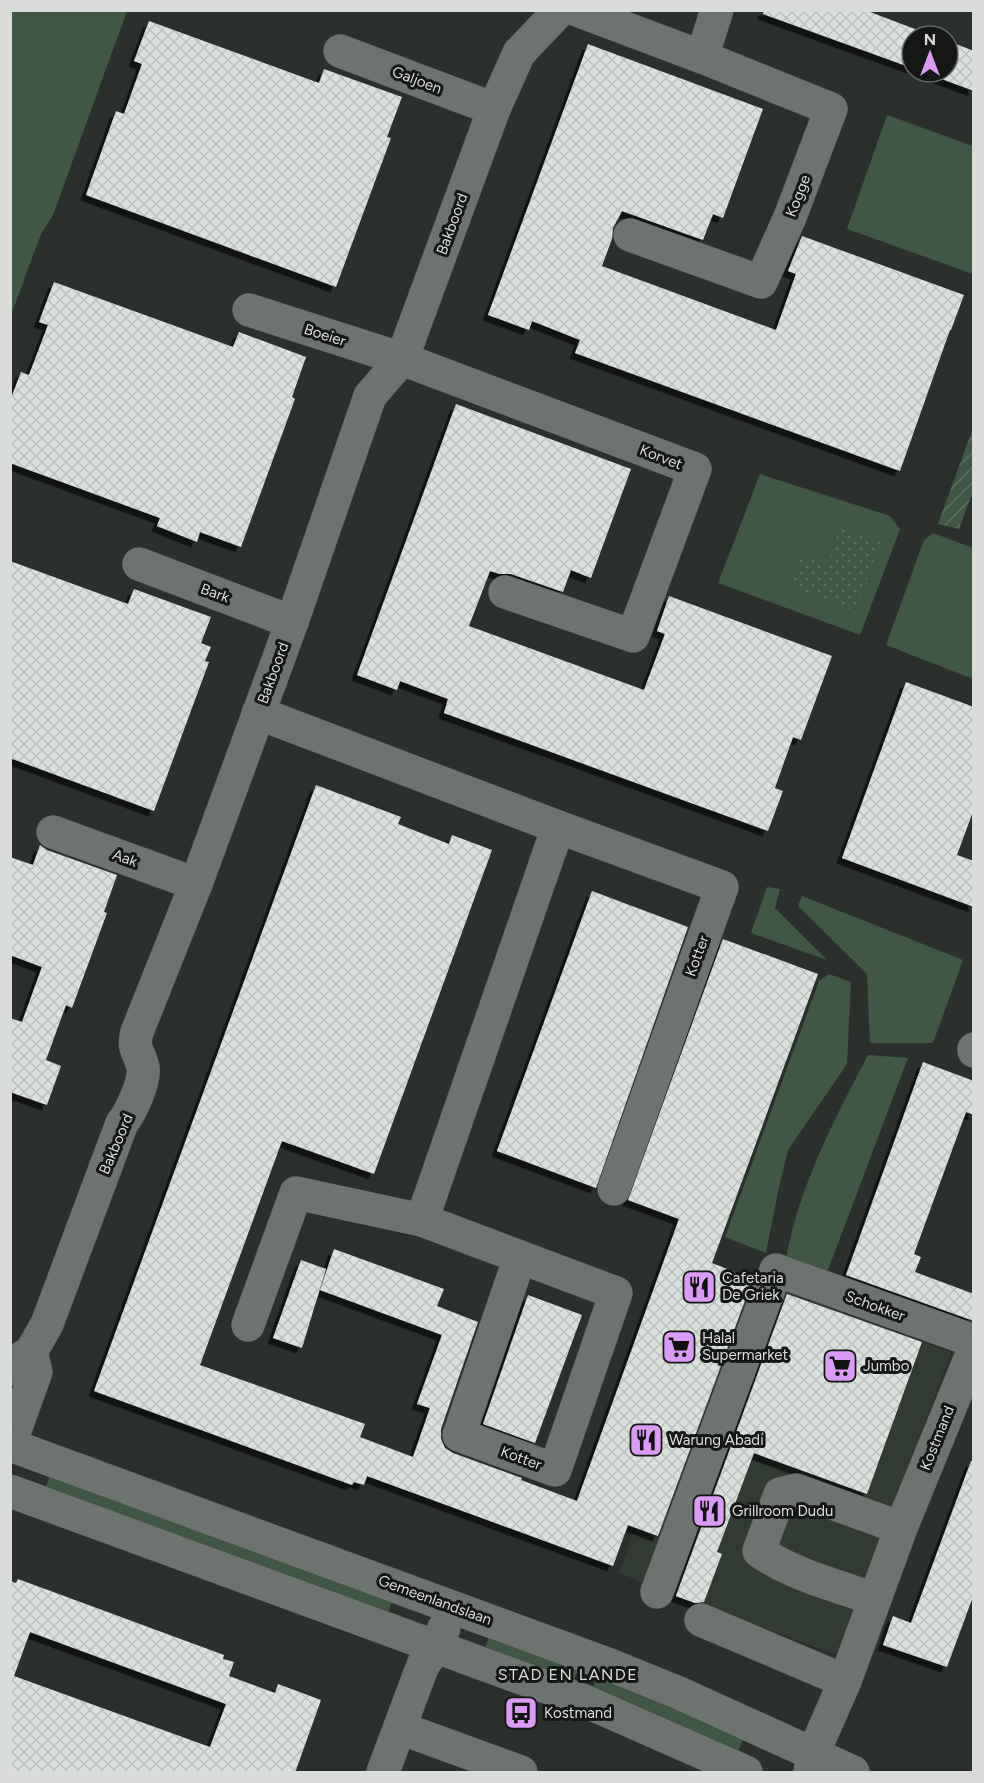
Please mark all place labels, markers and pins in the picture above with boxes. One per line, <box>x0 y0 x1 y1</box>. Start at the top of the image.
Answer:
restaurant icon: Cafetaria De Griek <box>681 1269 717 1305</box>
place label: Cafetaria De Griek <box>722 1269 784 1304</box>
supermarket icon: Halal Supermarket <box>661 1329 697 1365</box>
place label: Halal Supermarket <box>702 1329 788 1364</box>
supermarket icon: Jumbo <box>822 1348 858 1384</box>
place label: Jumbo <box>863 1357 910 1375</box>
restaurant icon: Warung Abadi <box>628 1422 664 1458</box>
place label: Warung Abadi <box>669 1431 764 1449</box>
restaurant icon: Grillroom Dudu <box>691 1493 727 1529</box>
place label: Grillroom Dudu <box>732 1502 833 1520</box>
bus stop icon: Kostmand <box>503 1695 539 1731</box>
place label: Kostmand <box>544 1704 612 1722</box>

